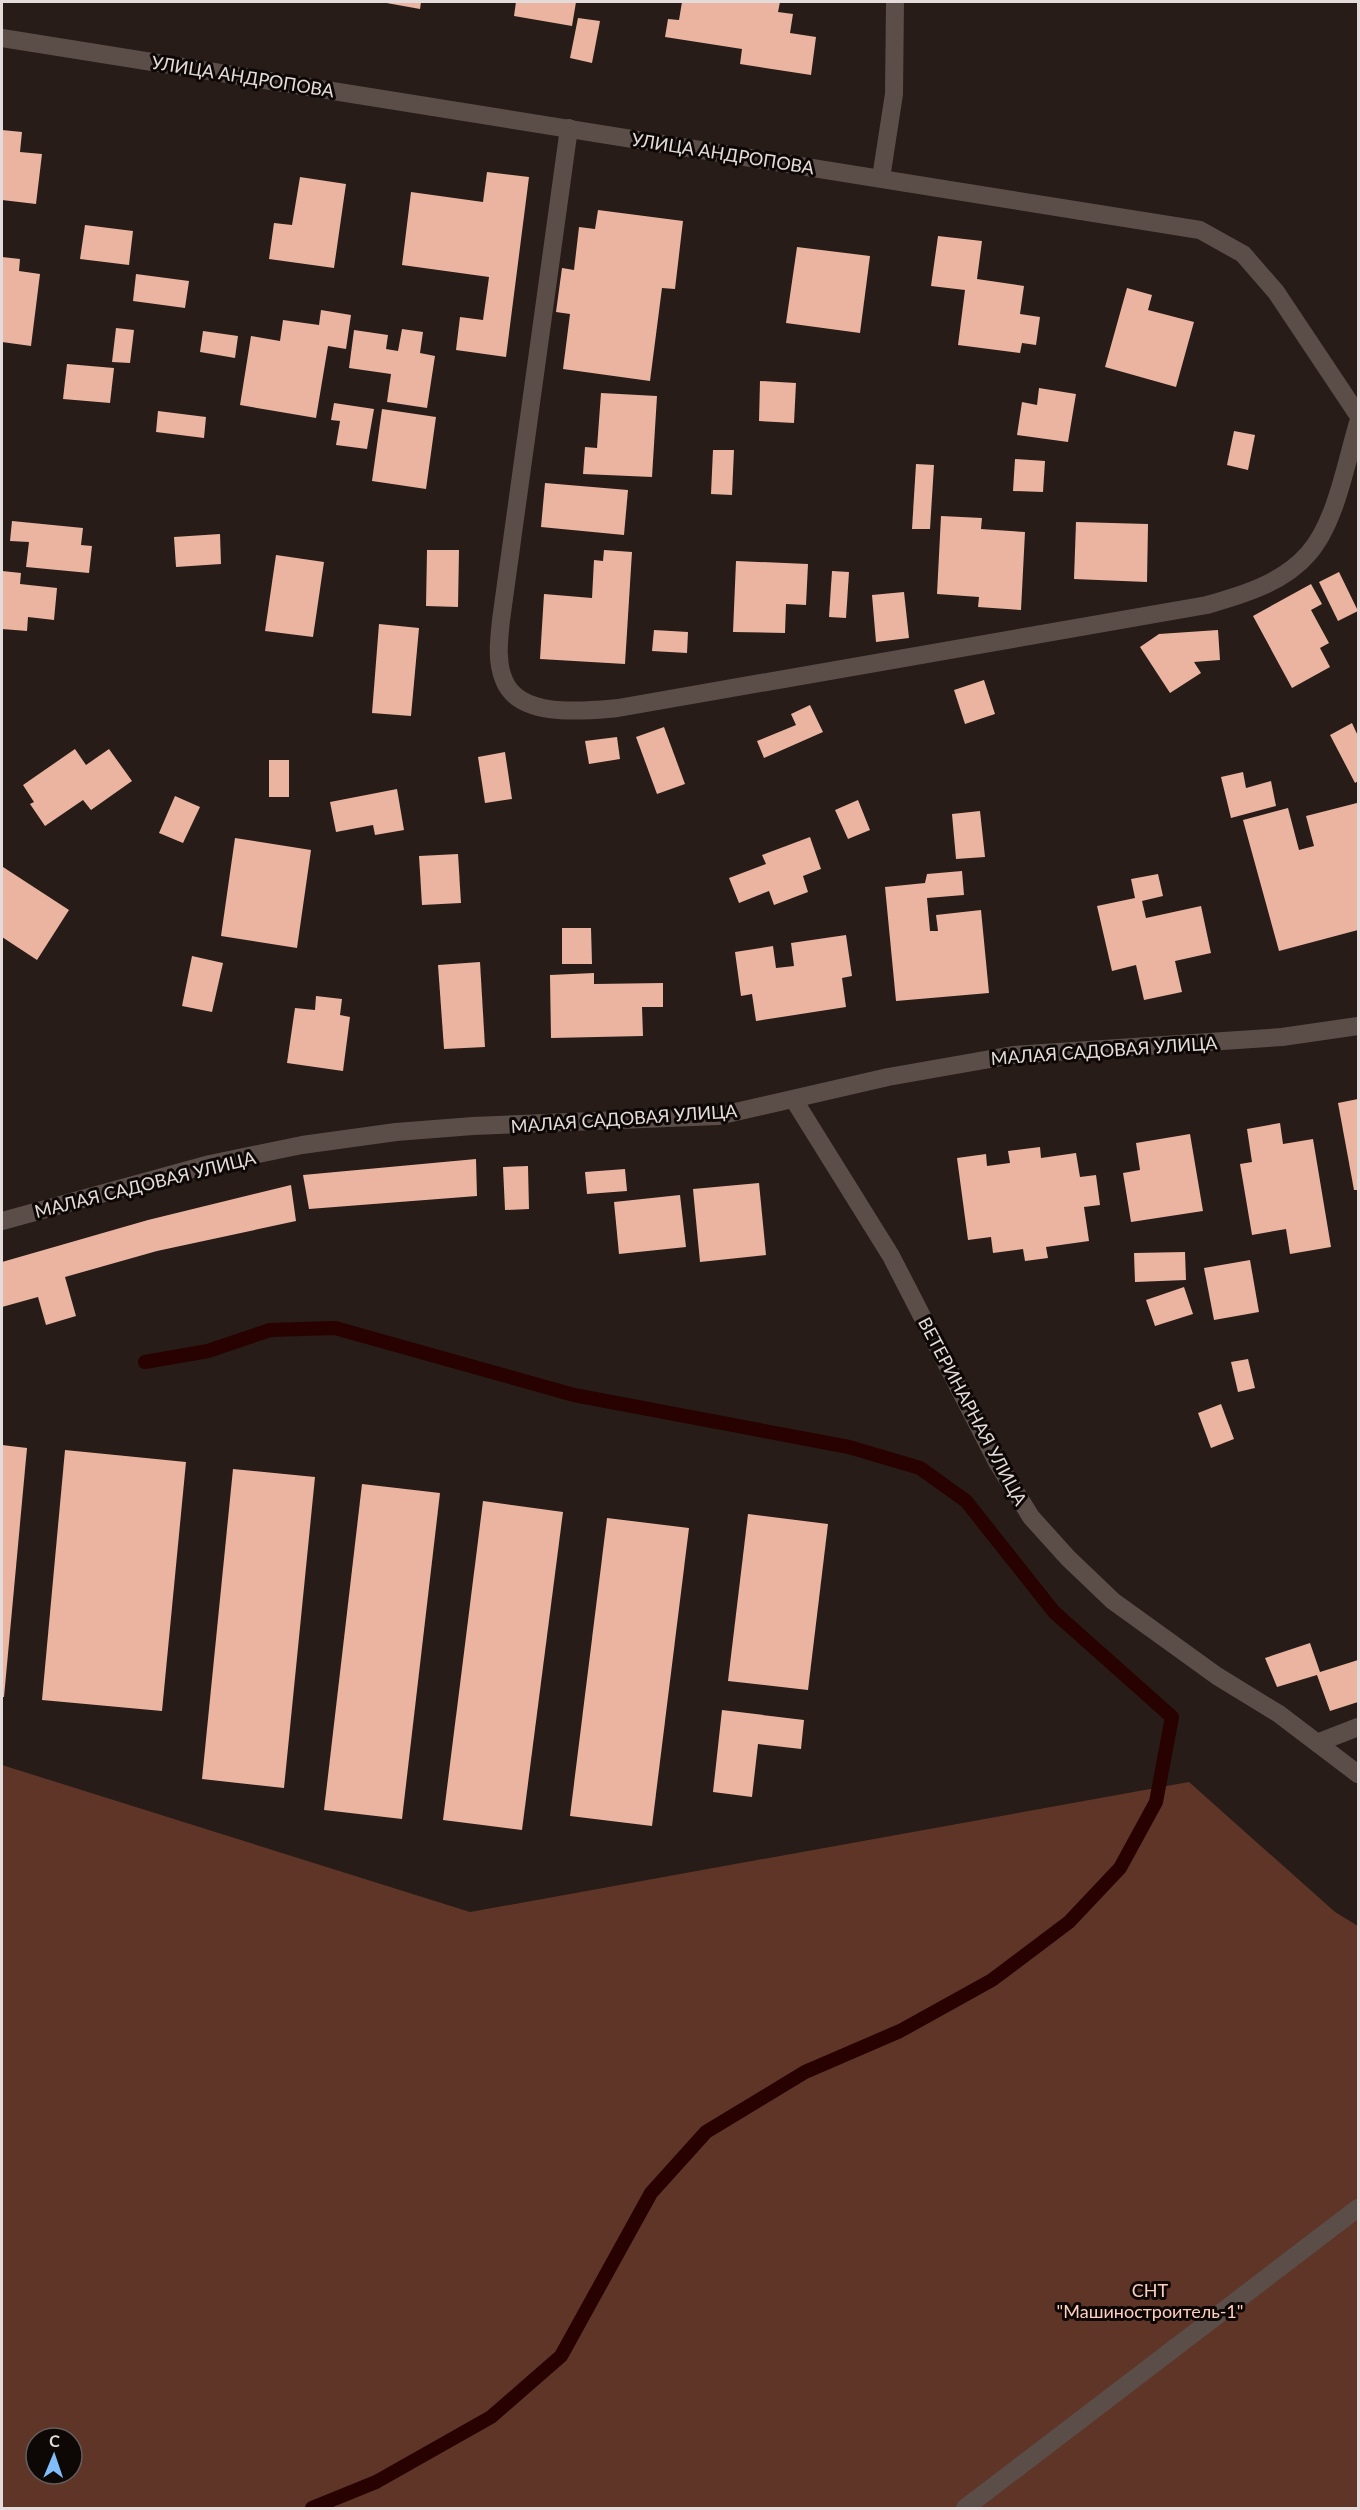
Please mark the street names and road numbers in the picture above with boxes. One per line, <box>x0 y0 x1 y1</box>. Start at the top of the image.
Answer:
street label: УЛИЦА АНДРОПОВА <box>150 51 337 101</box>
street label: УЛИЦА АНДРОПОВА <box>630 128 817 178</box>
street label: МАЛАЯ САДОВАЯ УЛИЦА <box>990 1031 1219 1069</box>
street label: МАЛАЯ САДОВАЯ УЛИЦА <box>510 1099 739 1137</box>
street label: МАЛАЯ САДОВАЯ УЛИЦА <box>32 1146 259 1222</box>
street label: ВЕТЕРИНАРНАЯ УЛИЦА <box>914 1313 1032 1510</box>

